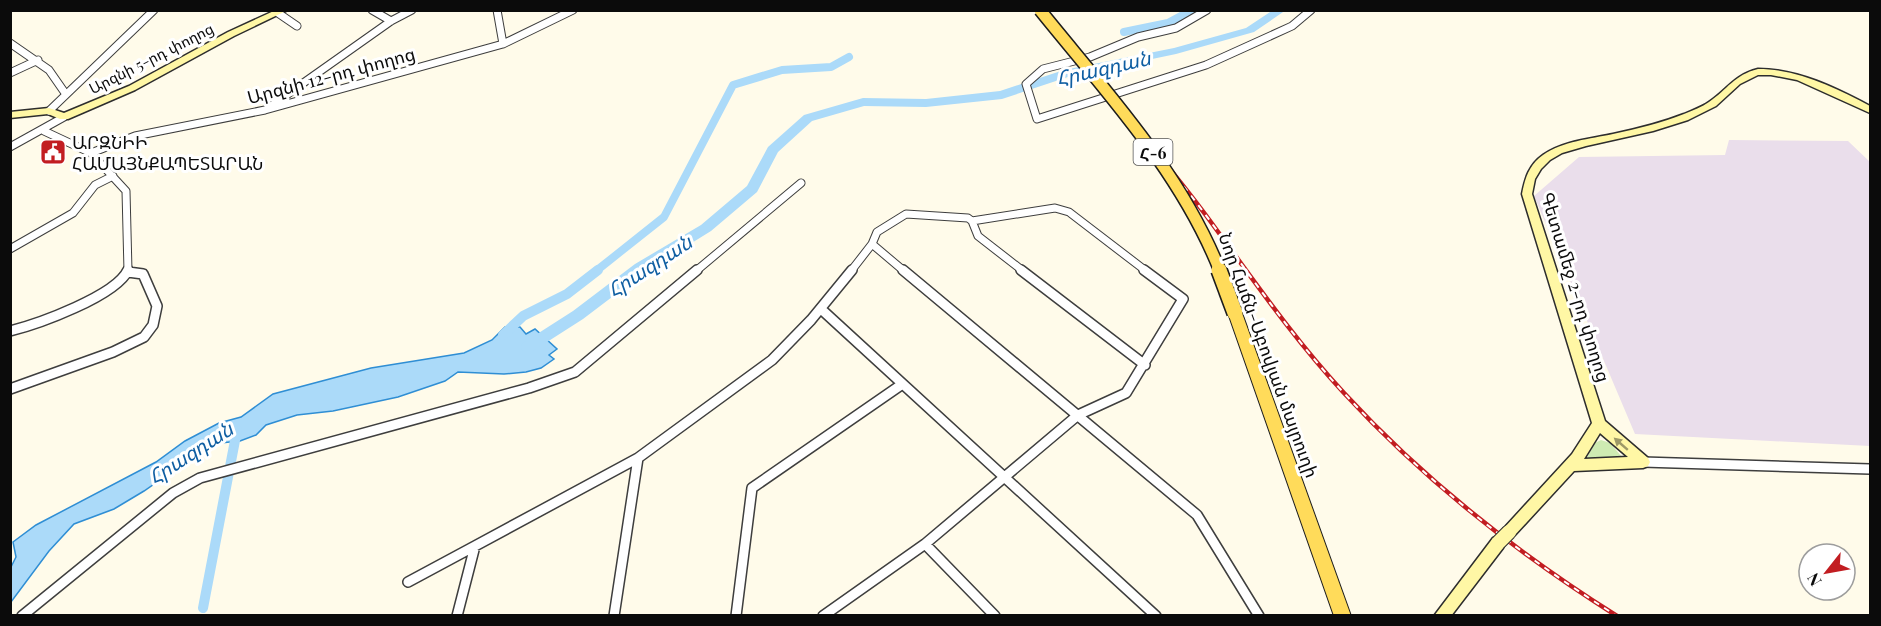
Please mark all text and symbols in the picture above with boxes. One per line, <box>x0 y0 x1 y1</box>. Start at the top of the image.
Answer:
street label: Արզնի 5-րդ փողոց <box>85 18 217 98</box>
street label: Արզնի 12-րդ փողոց <box>244 41 418 109</box>
water label: Հրազդան <box>1053 43 1154 91</box>
place label: ԱՐԶՆԻԻ ՀԱՄԱՅՆՔԱՊԵՏԱՐԱՆ <box>72 130 263 175</box>
public building icon: ԱՐԶՆԻԻ ՀԱՄԱՅՆՔԱՊԵՏԱՐԱՆ <box>38 137 68 167</box>
road number: Հ-6 <box>1134 139 1172 165</box>
street label: Գետամեջ 2-րդ փողոց <box>1536 189 1616 385</box>
water label: Հրազդան <box>601 227 697 302</box>
street label: Նոր Հաճն-Աբովյան մայրուղի <box>1213 229 1325 481</box>
water label: Հրազդան <box>142 414 238 489</box>
one-way arrow <box>1613 437 1629 450</box>
north arrow <box>1797 542 1857 602</box>
text: N <box>1802 569 1826 590</box>

